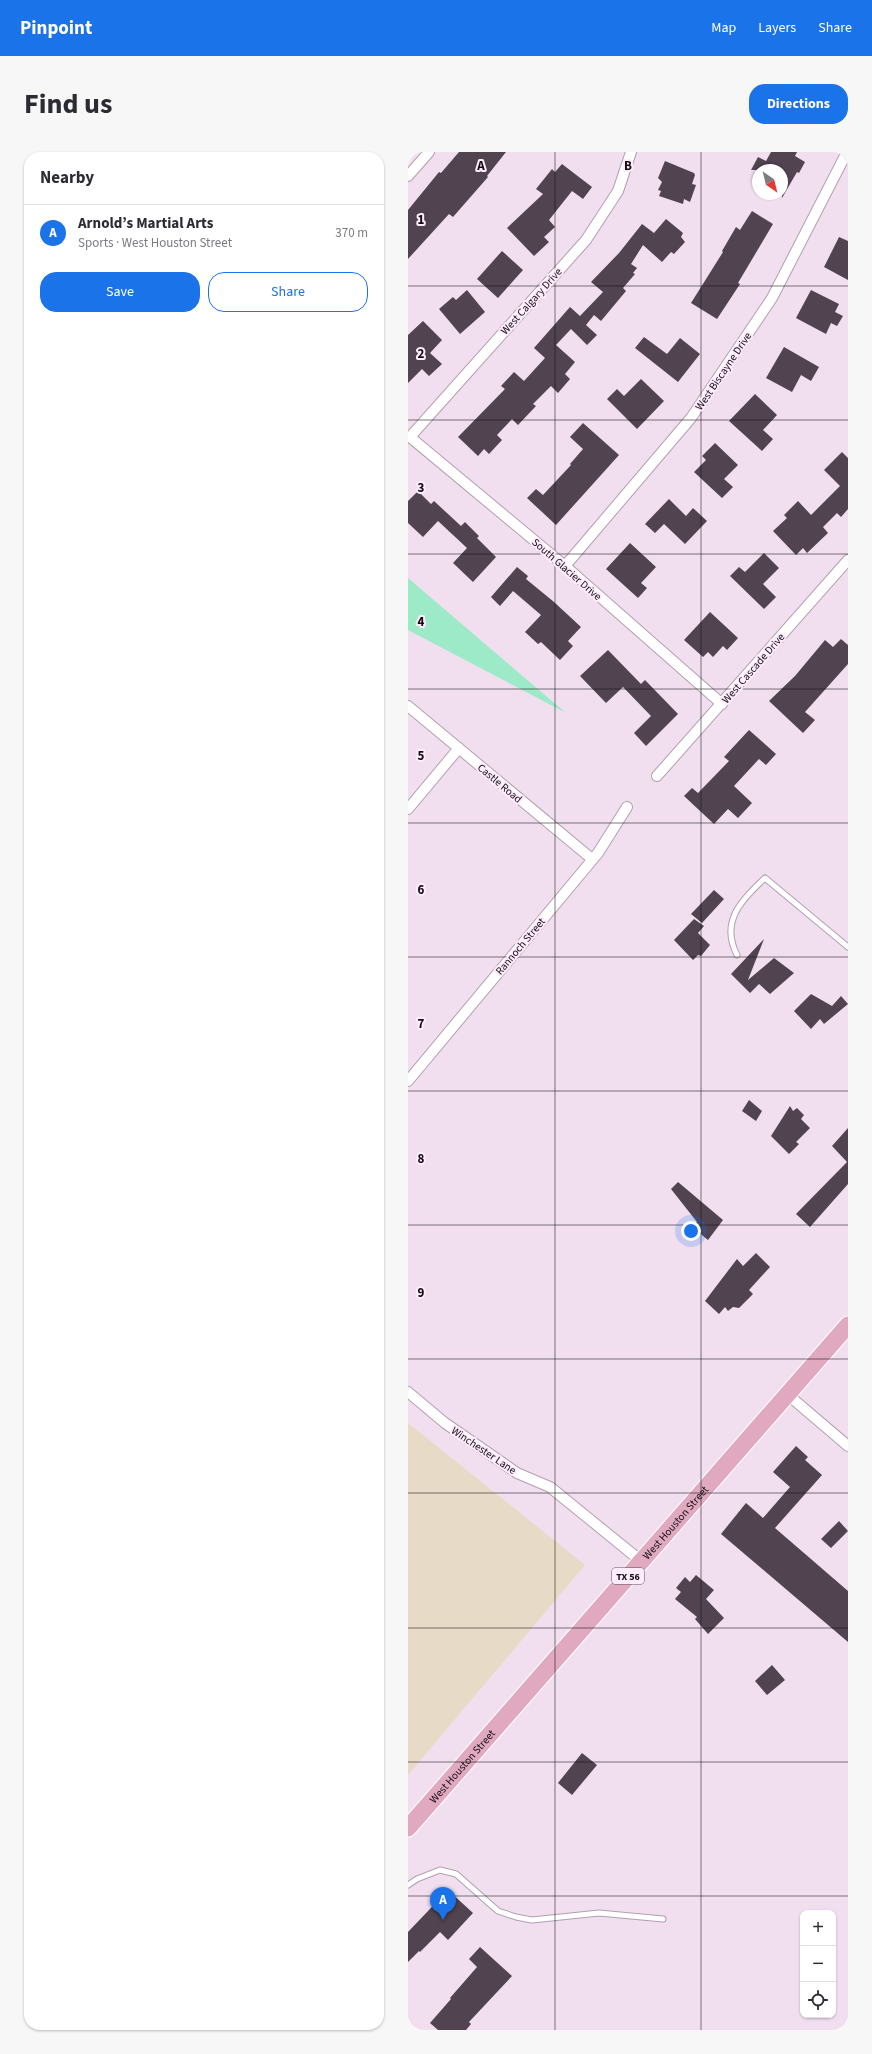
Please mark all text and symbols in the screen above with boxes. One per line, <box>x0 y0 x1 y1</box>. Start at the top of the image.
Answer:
text: Pinpoint <box>20 15 92 42</box>
text: Map <box>711 18 736 38</box>
text: Layers <box>758 18 796 38</box>
text: Share <box>818 18 852 38</box>
text: Find us <box>24 84 112 124</box>
button: Directions <box>749 84 848 124</box>
text: A <box>476 157 485 175</box>
text: B <box>624 157 632 175</box>
north arrow <box>752 164 788 200</box>
text: Nearby <box>40 166 94 190</box>
text: 1 <box>418 211 425 229</box>
text: Arnold’s Martial Arts <box>78 213 213 234</box>
text: A <box>49 224 57 242</box>
text: 370 m <box>335 224 368 242</box>
text: Sports · West Houston Street <box>78 234 232 252</box>
street label: West Calgary Drive <box>497 264 566 338</box>
button: Save <box>40 272 200 312</box>
button: Share <box>208 272 368 312</box>
street label: West Biscayne Drive <box>692 329 755 413</box>
text: 2 <box>418 345 425 363</box>
text: 3 <box>418 479 425 497</box>
street label: South Glacier Drive <box>529 535 605 604</box>
text: 4 <box>418 613 425 631</box>
street label: West Cascade Drive <box>719 629 789 707</box>
text: 5 <box>418 747 425 765</box>
street label: Castle Road <box>474 760 525 806</box>
text: 6 <box>418 881 425 899</box>
street label: Rannoch Street <box>492 914 549 978</box>
text: 7 <box>418 1015 425 1033</box>
text: 8 <box>418 1150 425 1168</box>
your location <box>681 1221 701 1241</box>
text: 9 <box>418 1284 425 1302</box>
street label: Winchester Lane <box>448 1423 520 1478</box>
street label: West Houston Street <box>639 1482 712 1563</box>
road number: TX 56 <box>612 1568 644 1584</box>
street label: West Houston Street <box>426 1726 499 1807</box>
pin: A <box>430 1887 456 1920</box>
map controls <box>800 1910 836 2018</box>
button: + <box>800 1910 836 1946</box>
button: − <box>800 1946 836 1982</box>
button: locate <box>800 1982 836 2018</box>

